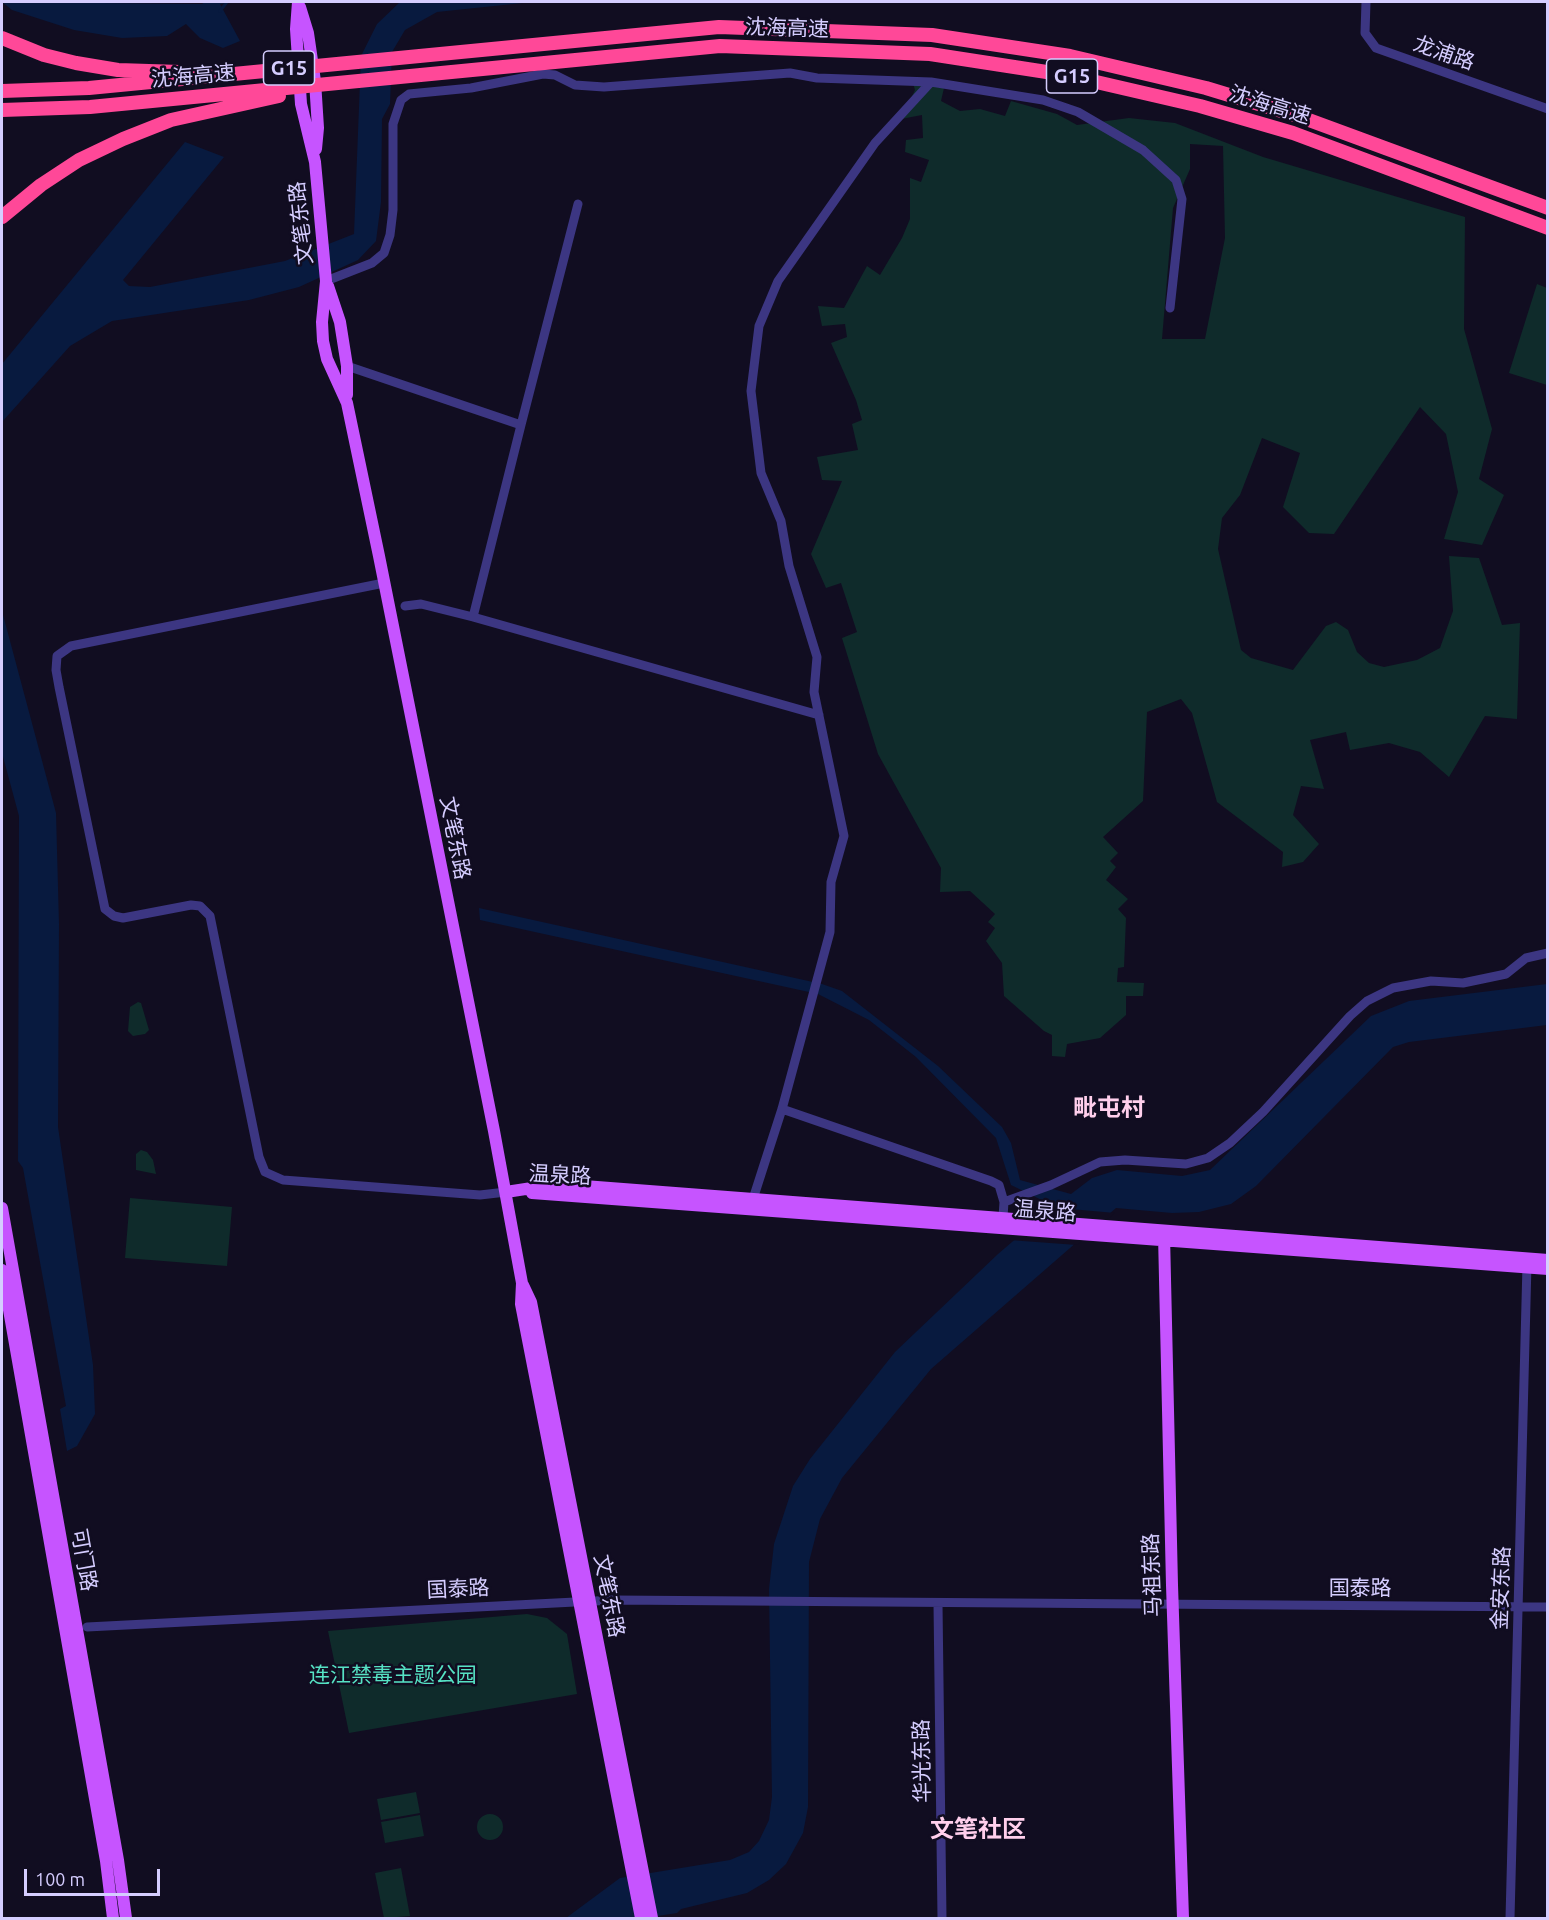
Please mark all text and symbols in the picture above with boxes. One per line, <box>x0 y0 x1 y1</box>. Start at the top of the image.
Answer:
street label: 沈海高速 <box>745 14 829 42</box>
street label: 龙浦路 <box>1410 31 1478 75</box>
road number: G15 <box>264 51 314 85</box>
road number: G15 <box>1046 59 1098 93</box>
street label: 沈海高速 <box>150 60 236 92</box>
street label: 沈海高速 <box>1226 81 1314 129</box>
street label: 文笔东路 <box>284 180 318 266</box>
street label: 文笔东路 <box>435 794 475 882</box>
district label: 毗屯村 <box>1073 1094 1145 1122</box>
street label: 温泉路 <box>528 1161 592 1189</box>
street label: 温泉路 <box>1013 1196 1077 1226</box>
street label: 可门路 <box>66 1527 102 1593</box>
street label: 马祖东路 <box>1138 1533 1166 1617</box>
street label: 金安东路 <box>1487 1546 1515 1630</box>
street label: 文笔东路 <box>589 1552 629 1640</box>
street label: 国泰路 <box>426 1575 490 1603</box>
street label: 国泰路 <box>1329 1575 1391 1601</box>
park label: 连江禁毒主题公园 <box>309 1662 477 1688</box>
street label: 华光东路 <box>909 1719 935 1803</box>
district label: 文笔社区 <box>930 1815 1026 1843</box>
scale bar <box>27 1857 164 1895</box>
text: 100 m <box>35 1869 85 1889</box>

